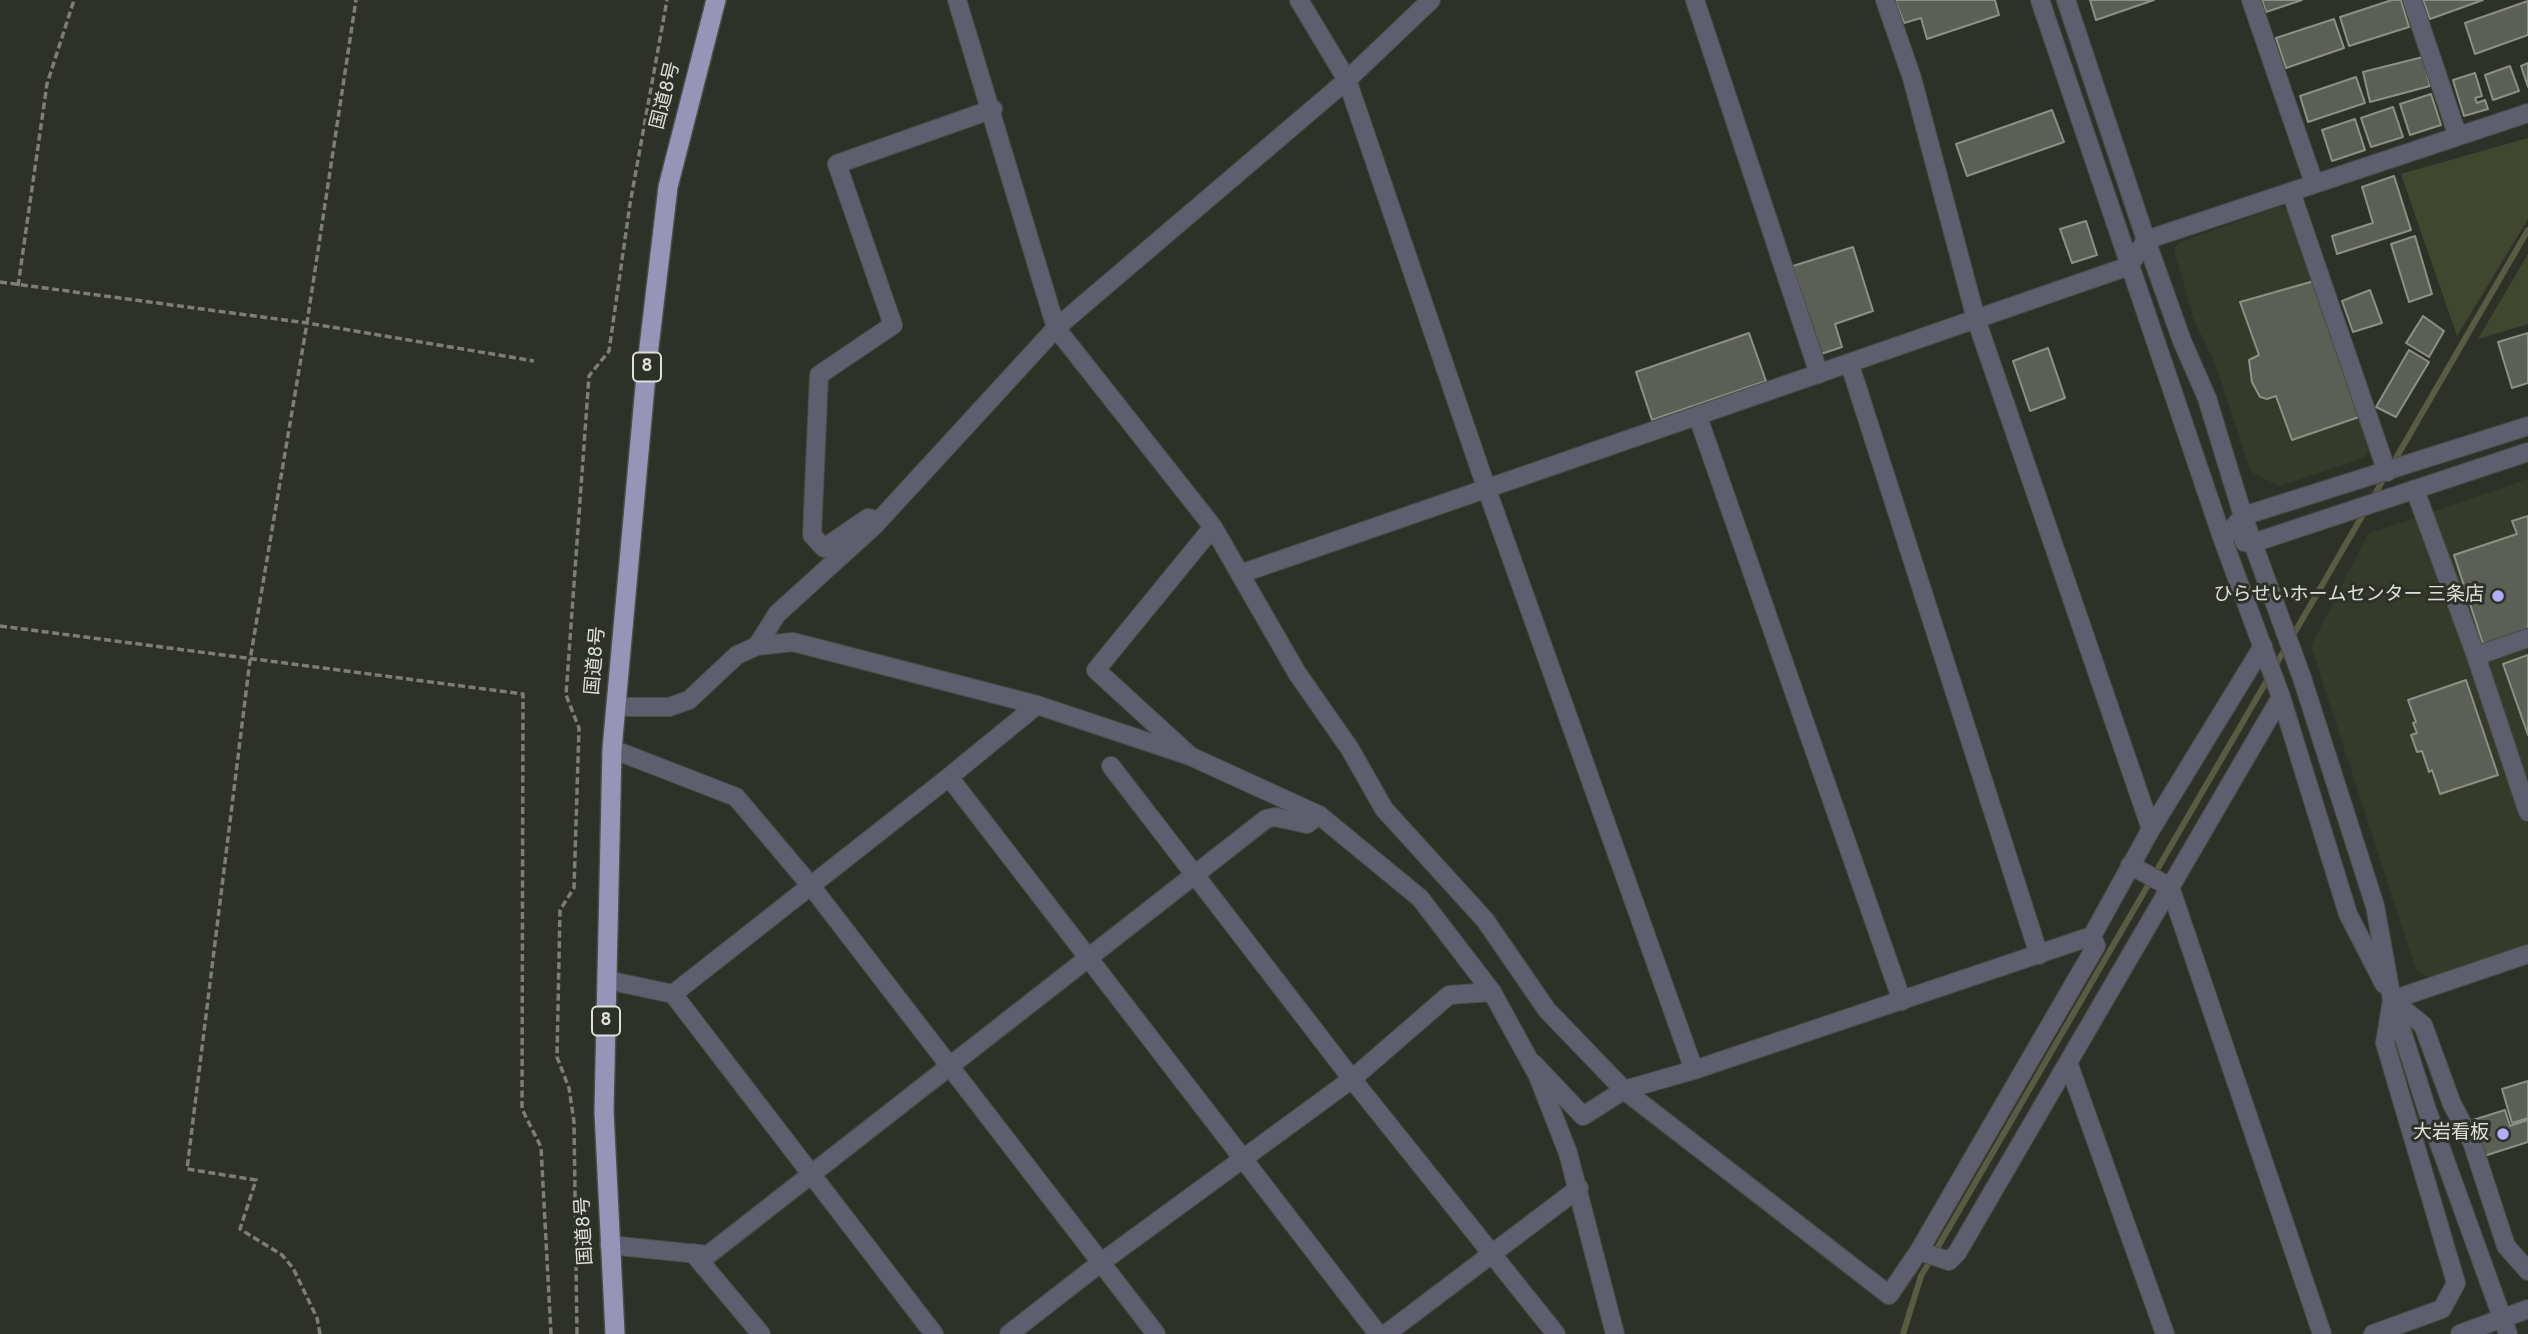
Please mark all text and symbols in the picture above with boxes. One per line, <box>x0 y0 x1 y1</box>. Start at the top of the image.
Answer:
street label: 国道8号 <box>648 60 686 132</box>
road number: 8 <box>633 352 661 382</box>
place label: ひらせいホームセンター 三条店 <box>2214 585 2484 607</box>
marker: ひらせいホームセンター 三条店 <box>2490 588 2506 604</box>
street label: 国道8号 <box>583 626 611 696</box>
road number: 8 <box>592 1006 620 1036</box>
place label: 大岩看板 <box>2413 1123 2489 1145</box>
marker: 大岩看板 <box>2495 1126 2511 1142</box>
street label: 国道8号 <box>573 1196 599 1266</box>

